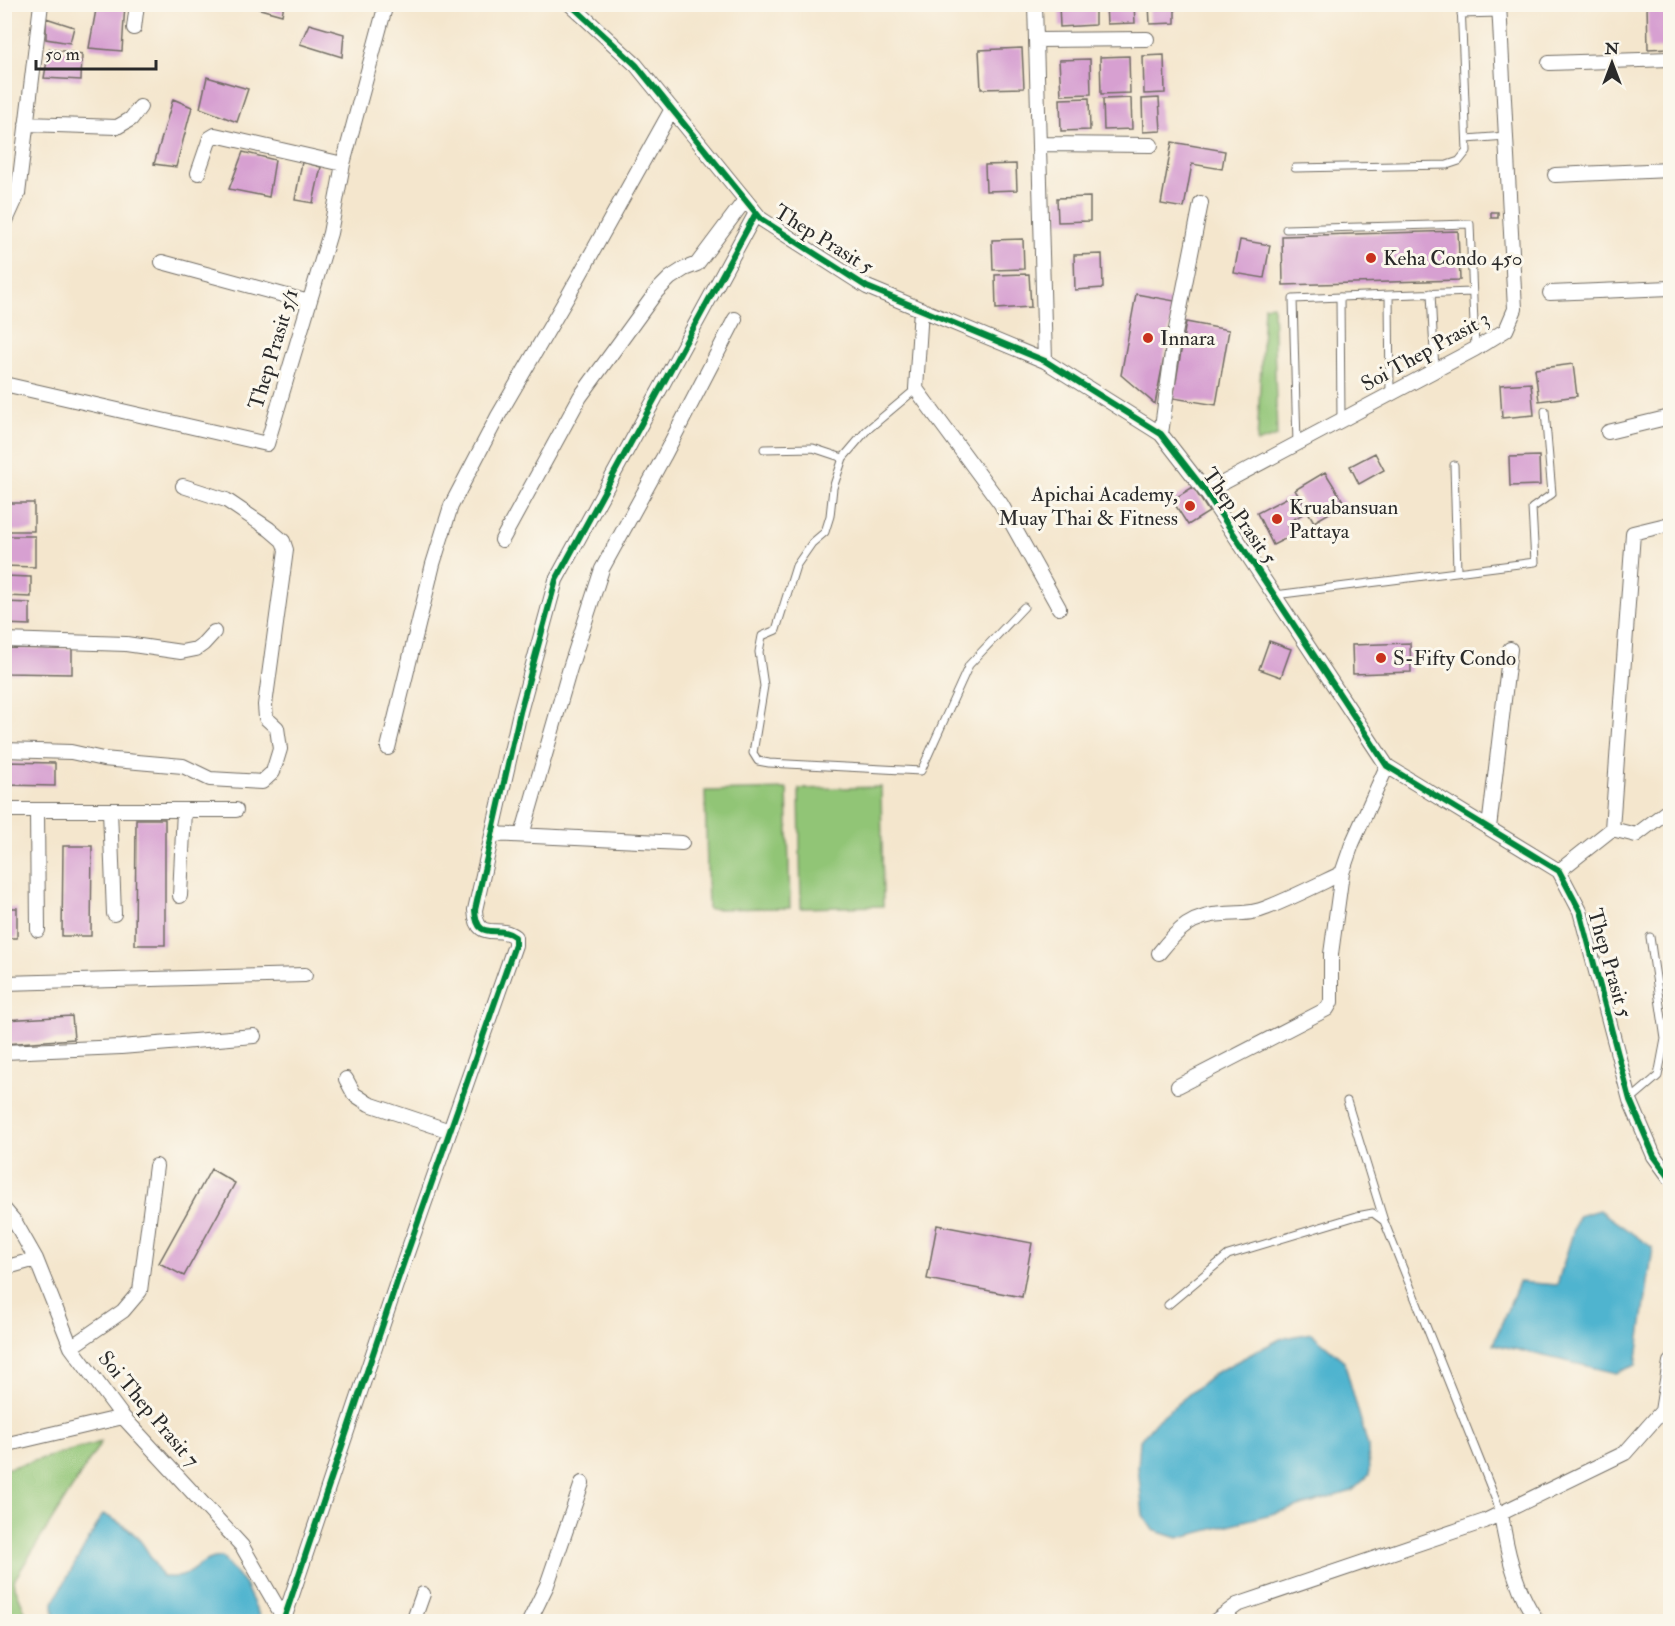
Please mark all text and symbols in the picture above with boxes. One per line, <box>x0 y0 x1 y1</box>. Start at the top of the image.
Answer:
scale bar <box>36 33 156 71</box>
north arrow <box>1582 33 1642 93</box>
text: N <box>1604 39 1620 59</box>
text: 50 m <box>45 43 80 66</box>
street label: Thep Prasit 5 <box>769 198 879 281</box>
place label: Keha Condo 450 <box>1383 245 1523 272</box>
marker: Keha Condo 450 <box>1364 251 1378 265</box>
street label: Thep Prasit 5/1 <box>242 286 305 413</box>
street label: Soi Thep Prasit 3 <box>1356 305 1494 398</box>
place label: Innara <box>1160 325 1216 352</box>
marker: Innara <box>1141 331 1155 345</box>
street label: Thep Prasit 5 <box>1196 463 1283 571</box>
place label: Apichai Academy, Muay Thai & Fitness <box>999 481 1178 532</box>
place label: Kruabansuan Pattaya <box>1289 494 1398 545</box>
marker: Apichai Academy, Muay Thai & Fitness <box>1183 499 1197 513</box>
marker: Kruabansuan Pattaya <box>1270 512 1284 526</box>
place label: S-Fifty Condo <box>1393 645 1516 672</box>
marker: S-Fifty Condo <box>1374 651 1388 665</box>
street label: Thep Prasit 5 <box>1581 906 1638 1021</box>
street label: Soi Thep Prasit 7 <box>92 1345 206 1474</box>

